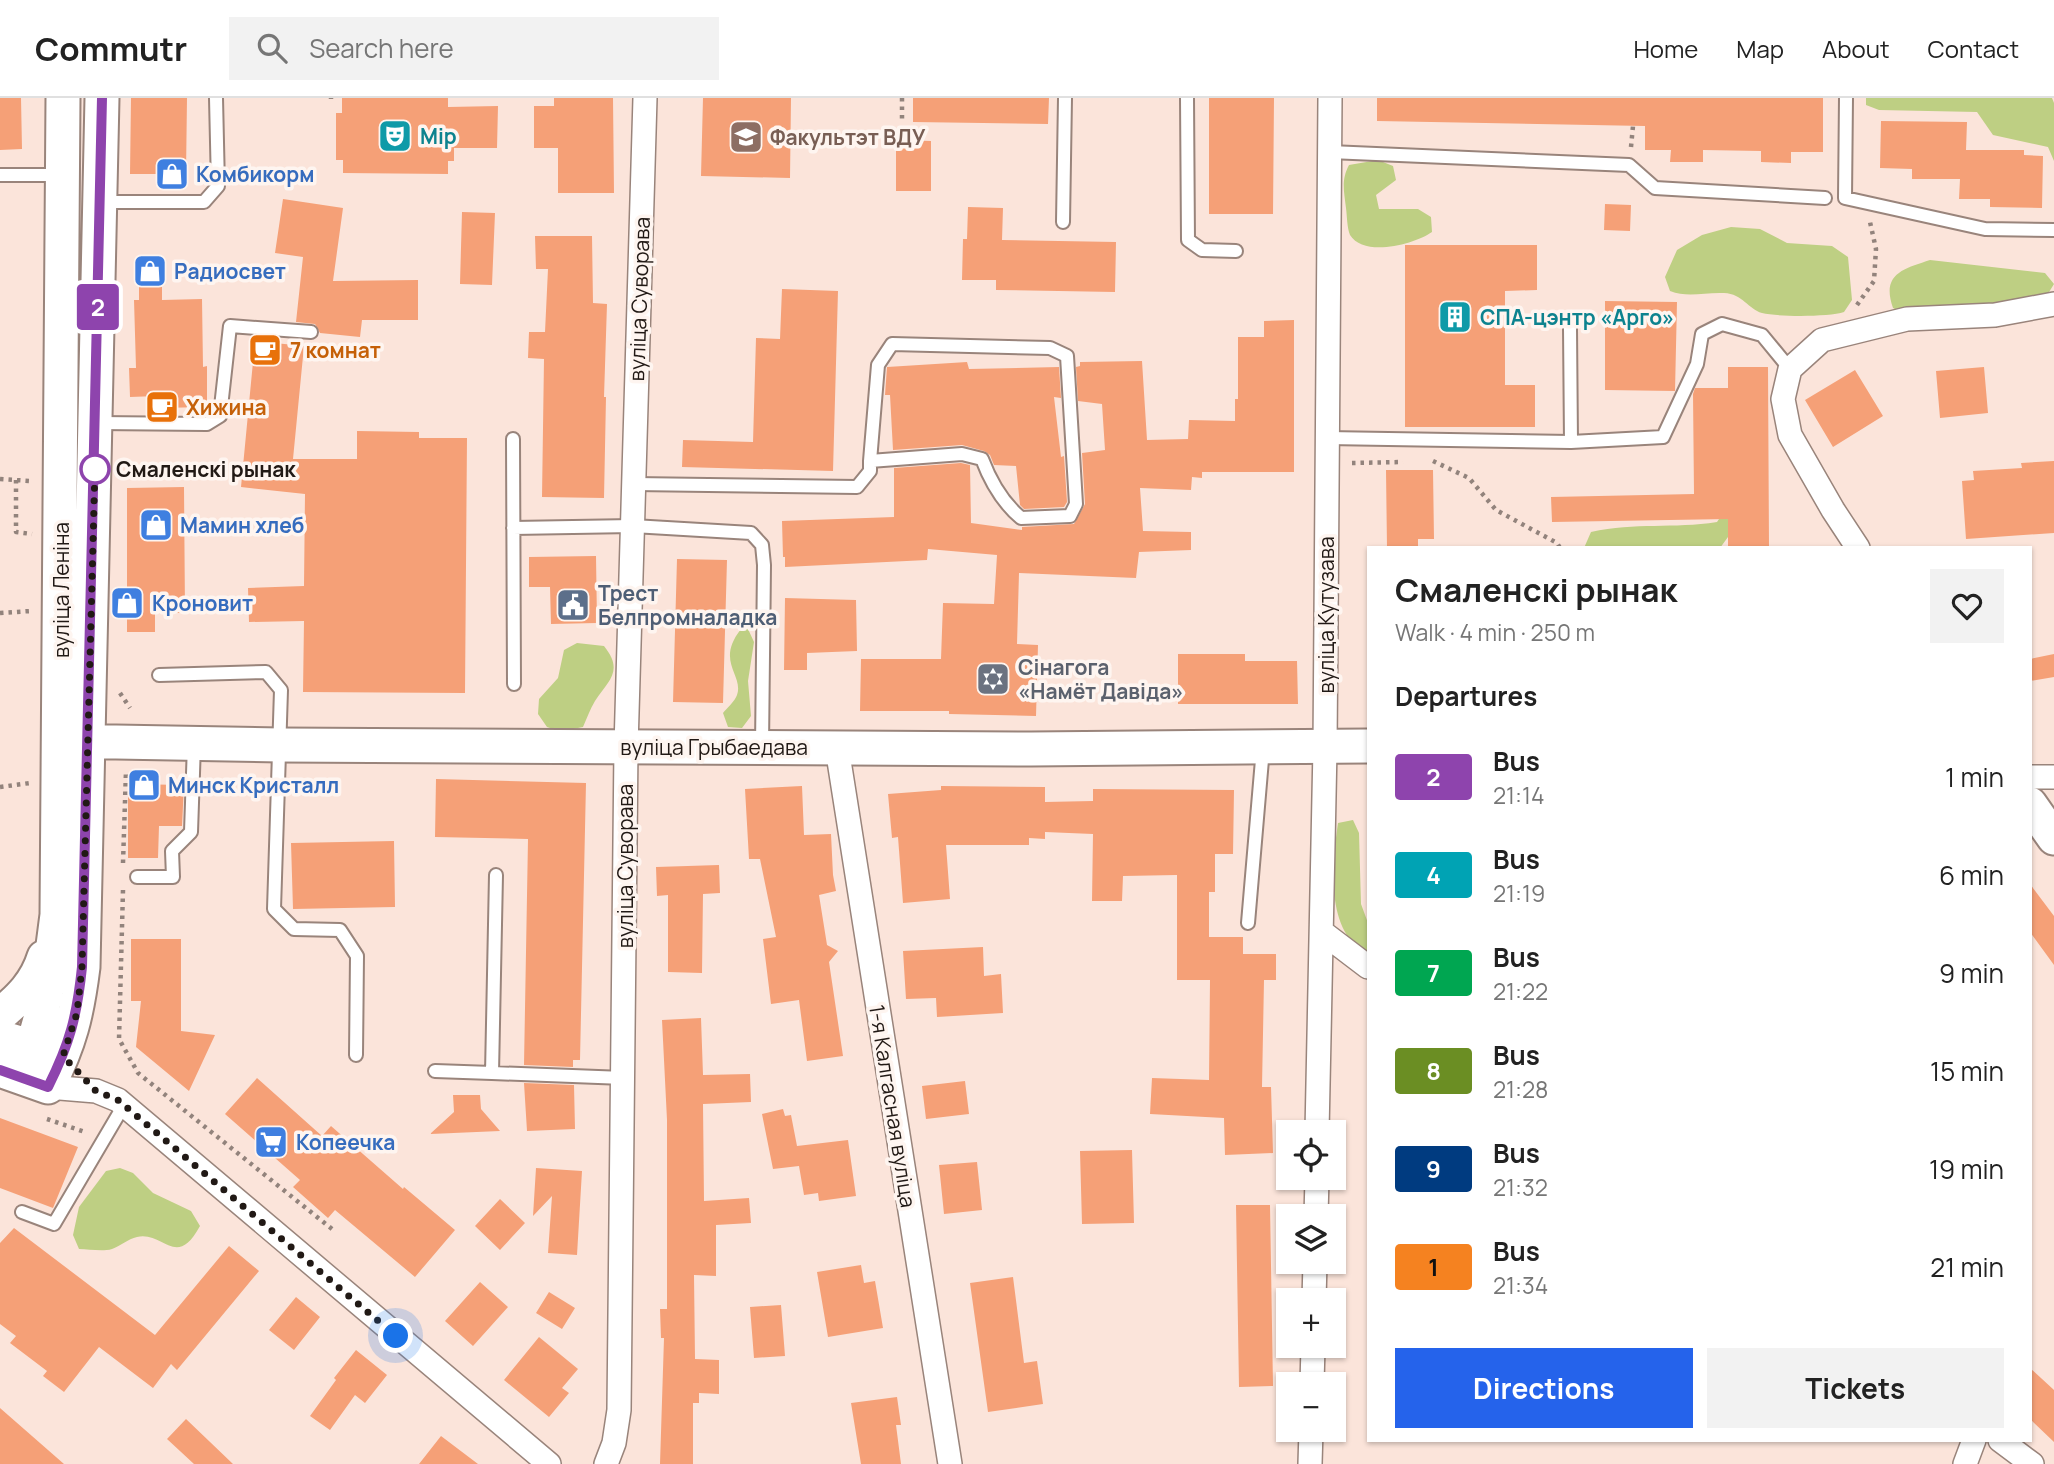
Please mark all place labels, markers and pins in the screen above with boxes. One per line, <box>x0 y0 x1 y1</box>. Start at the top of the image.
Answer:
theatre icon: Мір <box>376 117 414 155</box>
school or university icon: Факультэт ВДУ <box>727 118 765 156</box>
place label: Мір <box>420 122 457 150</box>
place label: Факультэт ВДУ <box>770 123 926 151</box>
shop icon: Комбикорм <box>153 155 191 193</box>
place label: Комбикорм <box>196 160 314 188</box>
shop icon: Радиосвет <box>131 252 169 290</box>
place label: Радиосвет <box>174 257 286 285</box>
building icon: СПА-цэнтр «Арго» <box>1436 298 1474 336</box>
place label: СПА-цэнтр «Арго» <box>1480 303 1674 331</box>
cafe icon: 7 комнат <box>246 331 284 369</box>
place label: 7 комнат <box>290 336 381 364</box>
cafe icon: Хижина <box>143 388 181 426</box>
place label: Хижина <box>186 393 267 421</box>
marker: Смаленскі рынак <box>80 454 110 484</box>
place label: Смаленскі рынак <box>116 455 296 483</box>
shop icon: Мамин хлеб <box>137 506 175 544</box>
place label: Мамин хлеб <box>180 511 304 539</box>
place label: Трест Белпромналадка <box>598 579 777 631</box>
shop icon: Кроновит <box>108 584 146 622</box>
public building icon: Трест Белпромналадка <box>554 586 592 624</box>
place label: Кроновит <box>152 589 253 617</box>
place label: Сінагога «Намёт Давіда» <box>1018 653 1184 705</box>
synagogue icon: Сінагога «Намёт Давіда» <box>974 660 1012 698</box>
shop icon: Минск Кристалл <box>125 766 163 804</box>
place label: Минск Кристалл <box>168 771 339 799</box>
supermarket icon: Копеечка <box>252 1123 290 1161</box>
place label: Копеечка <box>296 1128 395 1156</box>

